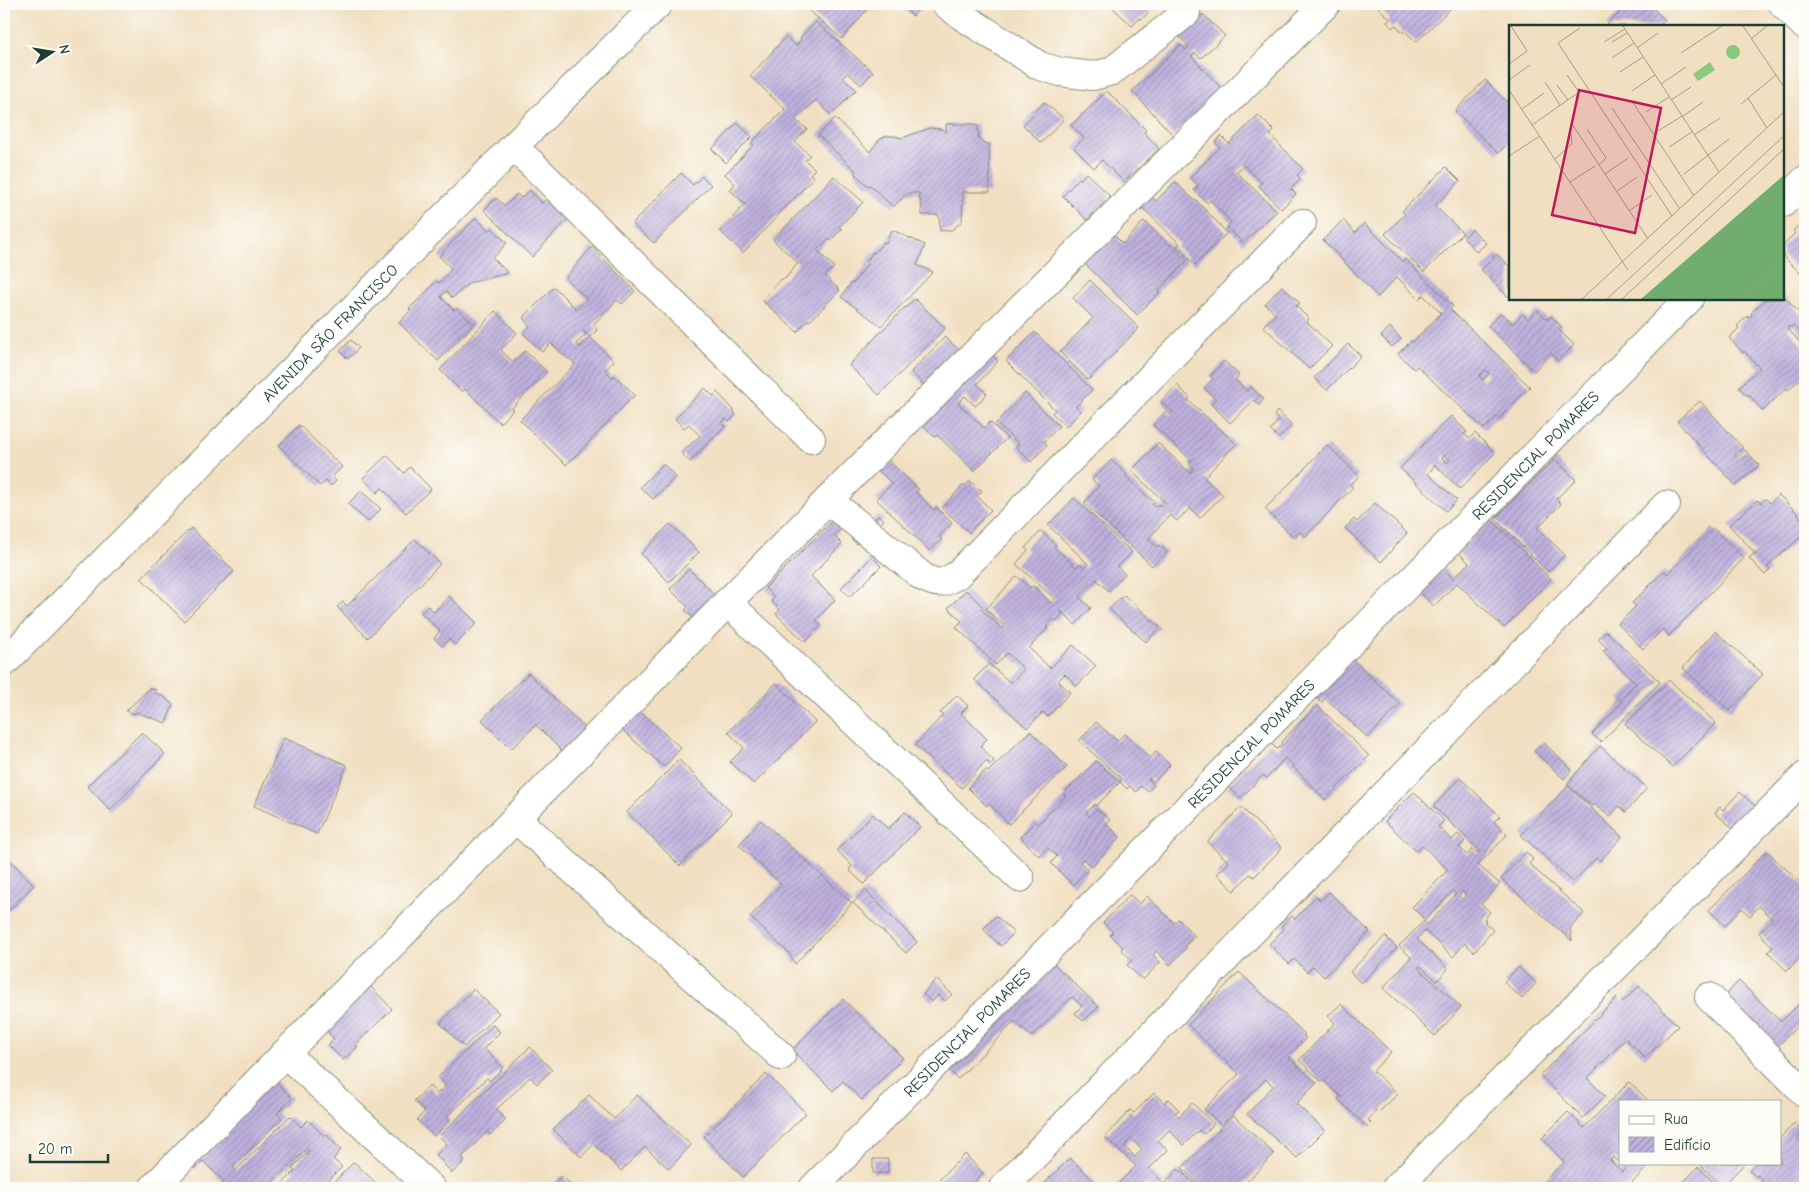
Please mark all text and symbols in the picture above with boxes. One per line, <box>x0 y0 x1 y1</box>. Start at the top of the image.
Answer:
inset map <box>1509 25 1784 300</box>
north arrow <box>28 28 78 78</box>
text: N <box>55 43 73 56</box>
street label: AVENIDA SÃO FRANCISCO <box>259 261 402 406</box>
street label: RESIDENCIAL POMARES <box>1469 388 1603 524</box>
street label: RESIDENCIAL POMARES <box>1184 676 1319 812</box>
street label: RESIDENCIAL POMARES <box>900 965 1035 1101</box>
legend <box>1619 1100 1782 1164</box>
text: Rua <box>1664 1110 1688 1128</box>
scale bar <box>30 1132 108 1164</box>
text: Edifício <box>1664 1136 1711 1154</box>
text: 20 m <box>38 1140 72 1158</box>

